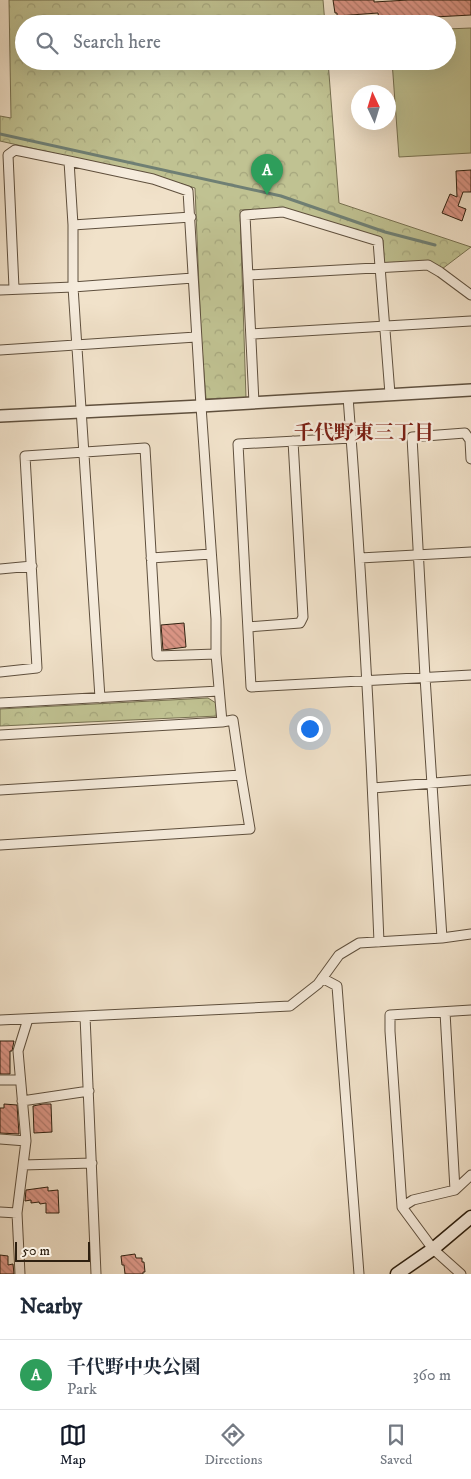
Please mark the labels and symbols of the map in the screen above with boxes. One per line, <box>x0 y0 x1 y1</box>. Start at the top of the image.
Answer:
north arrow <box>351 85 396 130</box>
pin: A <box>251 154 283 195</box>
district label: 千代野東三丁目 <box>294 421 434 446</box>
your location <box>297 716 323 742</box>
scale bar <box>15 1239 90 1262</box>

